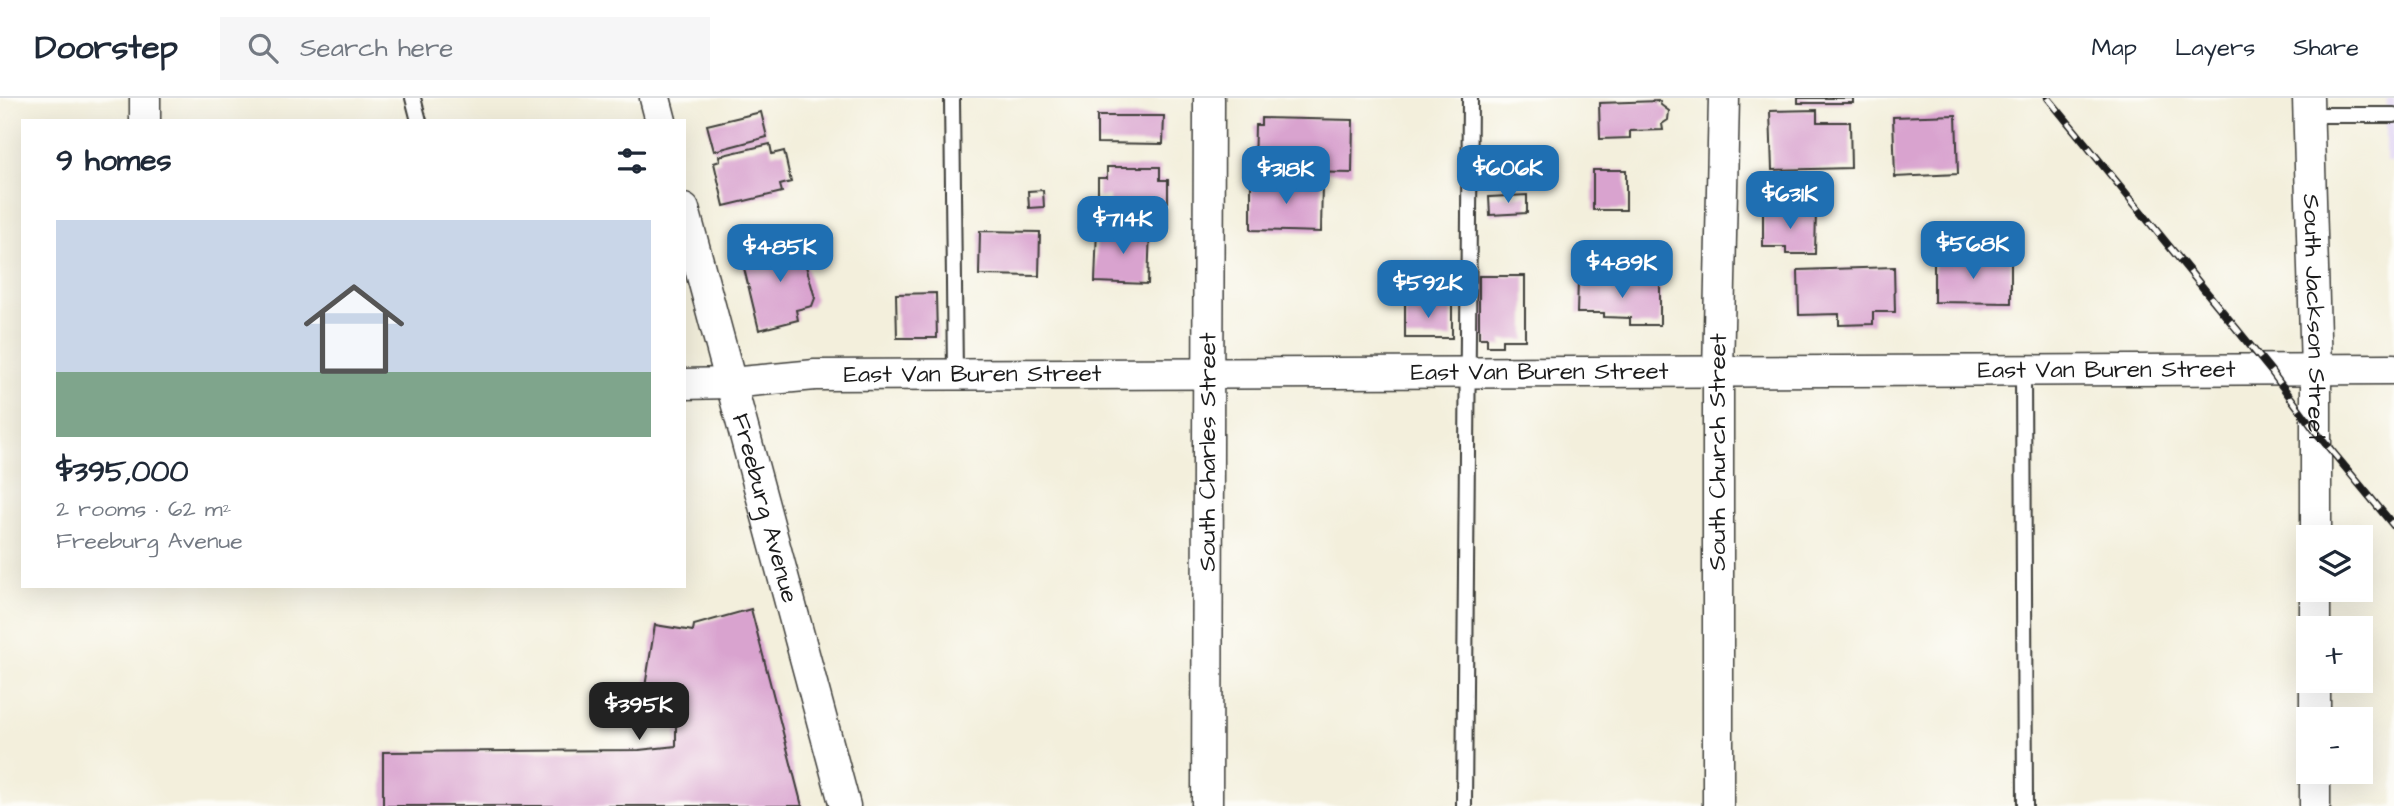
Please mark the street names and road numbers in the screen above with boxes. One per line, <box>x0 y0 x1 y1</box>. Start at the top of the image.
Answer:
street label: South Jackson Street <box>2294 193 2333 442</box>
street label: South Charles Street <box>1191 332 1225 572</box>
street label: South Church Street <box>1701 333 1736 571</box>
street label: East Van Buren Street <box>1978 353 2236 388</box>
street label: East Van Buren Street <box>1411 355 1669 390</box>
street label: East Van Buren Street <box>844 357 1102 392</box>
street label: Freeburg Avenue <box>723 410 806 607</box>

